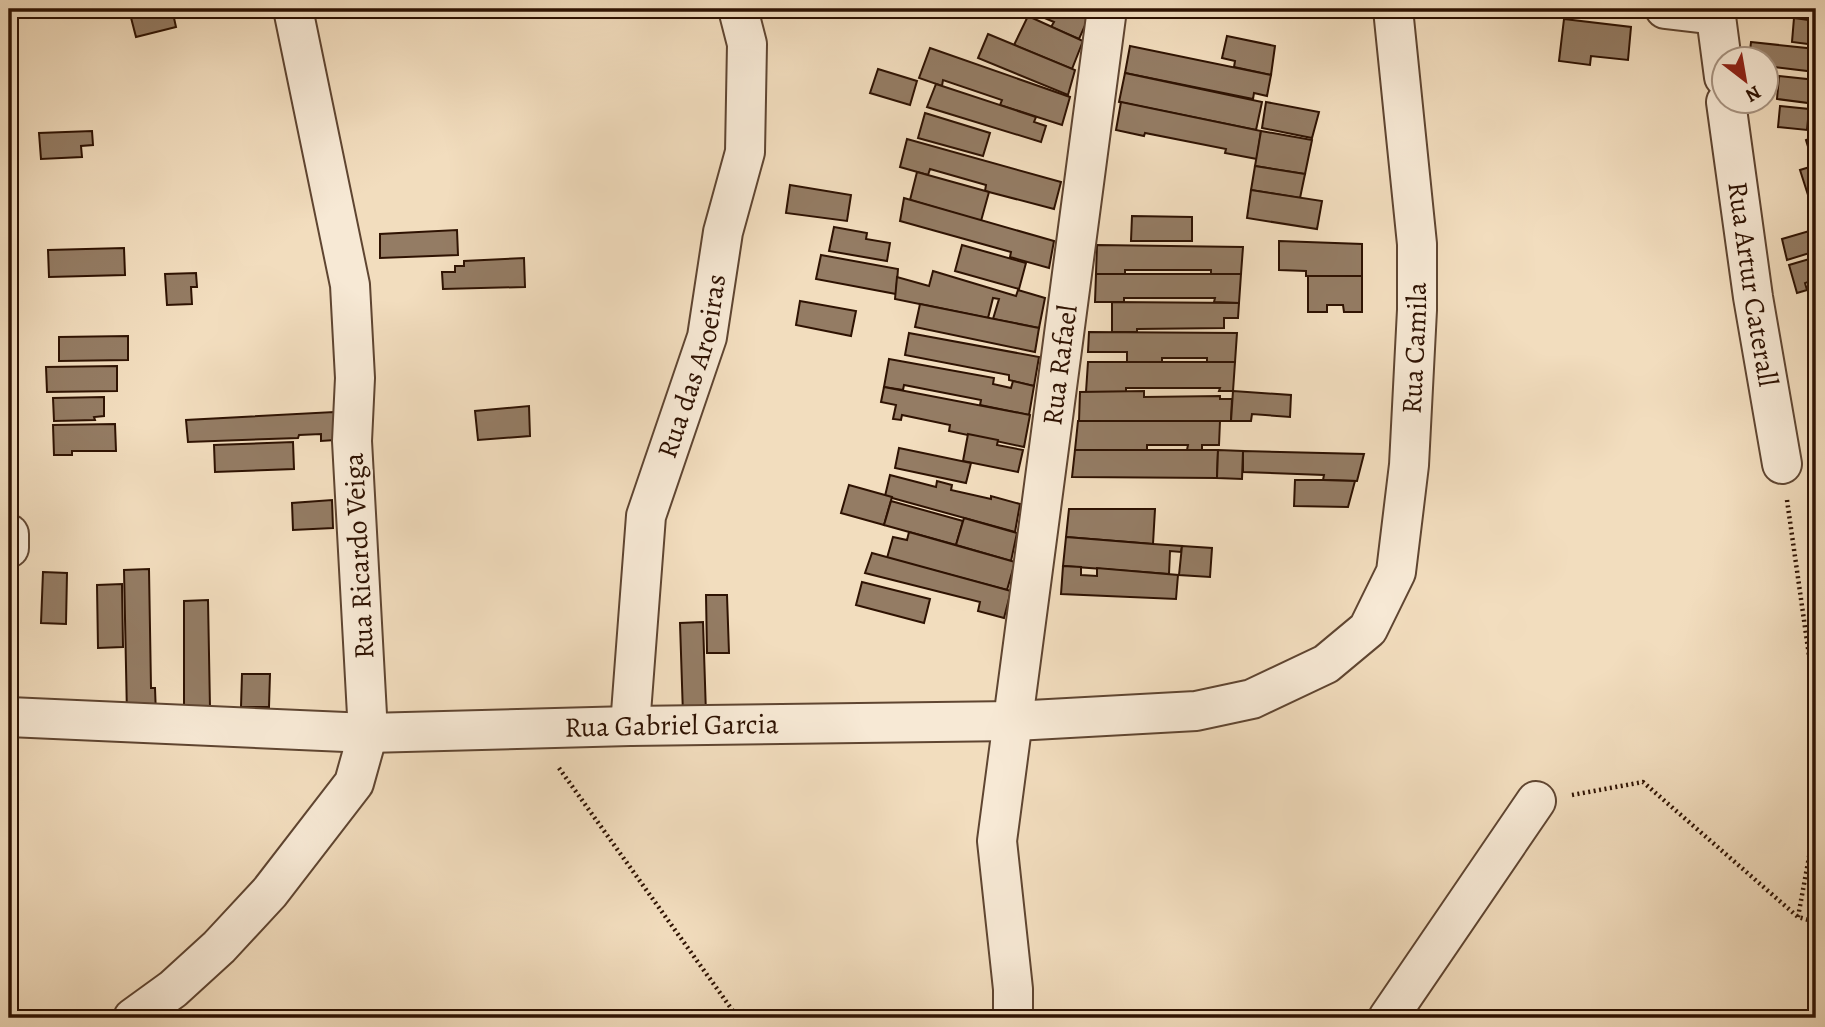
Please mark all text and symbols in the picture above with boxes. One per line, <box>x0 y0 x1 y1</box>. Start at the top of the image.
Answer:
north arrow <box>1710 46 1780 116</box>
text: N <box>1740 79 1766 109</box>
street label: Rua Artur Caterall <box>1718 179 1787 390</box>
street label: Rua das Aroeiras <box>648 271 735 463</box>
street label: Rua Camila <box>1393 282 1436 415</box>
street label: Rua Rafael <box>1033 302 1087 428</box>
street label: Rua Ricardo Veiga <box>335 452 383 660</box>
street label: Rua Gabriel Garcia <box>564 705 779 747</box>

